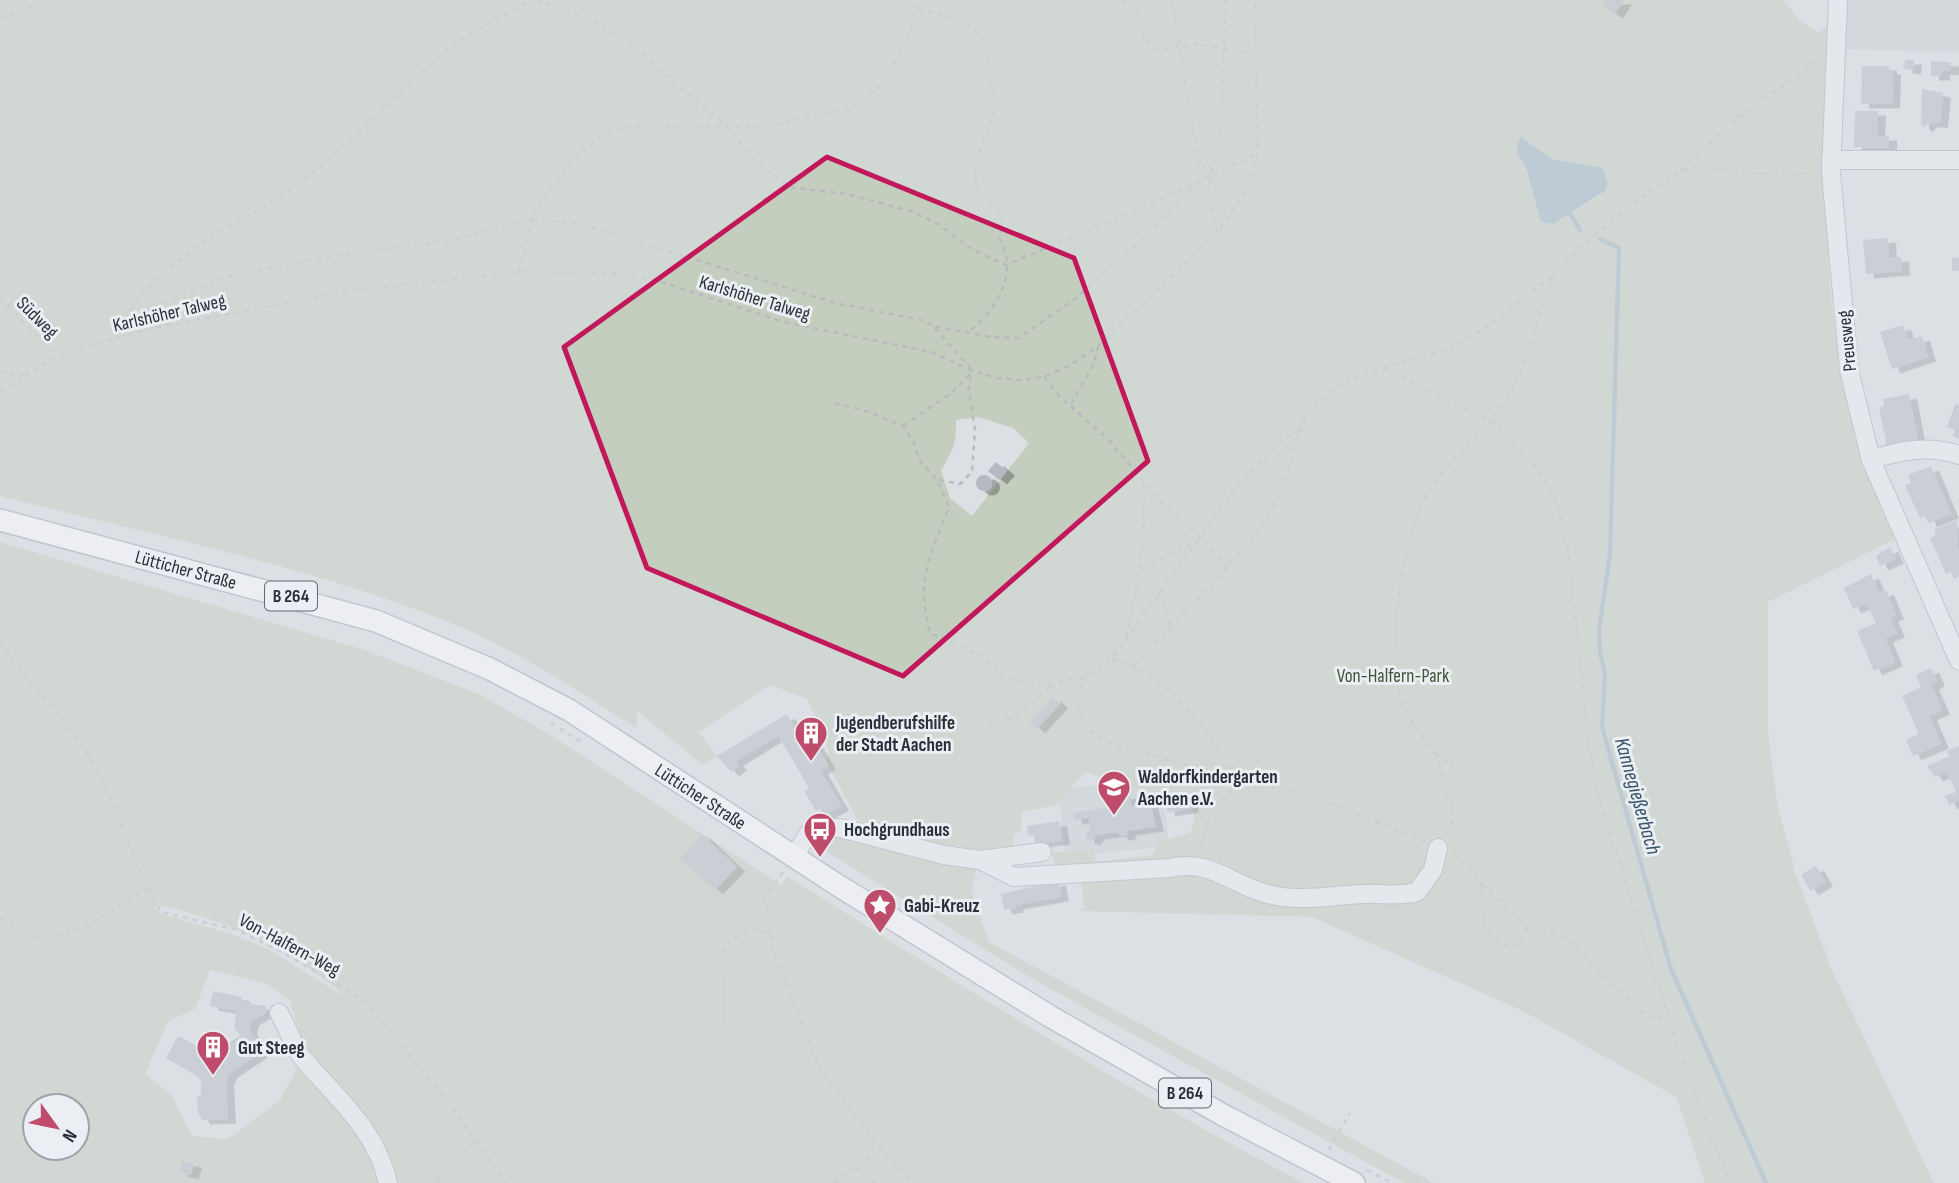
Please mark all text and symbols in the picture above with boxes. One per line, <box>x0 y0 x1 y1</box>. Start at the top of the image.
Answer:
street label: Karlshöher Talweg <box>696 271 813 326</box>
street label: Karlshöher Talweg <box>111 289 228 338</box>
street label: Südweg <box>11 292 63 344</box>
street label: Preusweg <box>1833 309 1862 373</box>
street label: Lütticher Straße <box>132 546 239 595</box>
road number: B 264 <box>265 582 317 610</box>
park label: Von-Halfern-Park <box>1337 665 1450 688</box>
place label: Jugendberufshilfe der Stadt Aachen <box>835 712 955 757</box>
building icon: Jugendberufshilfe der Stadt Aachen <box>792 714 830 763</box>
water label: Kannegießerbach <box>1609 735 1666 858</box>
street label: Lütticher Straße <box>650 759 750 835</box>
place label: Waldorfkindergarten Aachen e.V. <box>1137 766 1278 811</box>
school or university icon: Waldorfkindergarten Aachen e.V. <box>1095 768 1133 817</box>
bus stop icon: Hochgrundhaus <box>801 810 839 859</box>
place label: Hochgrundhaus <box>844 819 950 842</box>
place icon: Gabi-Kreuz <box>861 886 899 935</box>
place label: Gabi-Kreuz <box>904 895 980 918</box>
street label: Von-Halfern-Weg <box>235 909 344 982</box>
building icon: Gut Steeg <box>194 1028 232 1077</box>
place label: Gut Steeg <box>238 1037 305 1060</box>
road number: B 264 <box>1159 1078 1211 1108</box>
north arrow <box>21 1092 91 1162</box>
text: N <box>57 1125 81 1146</box>

